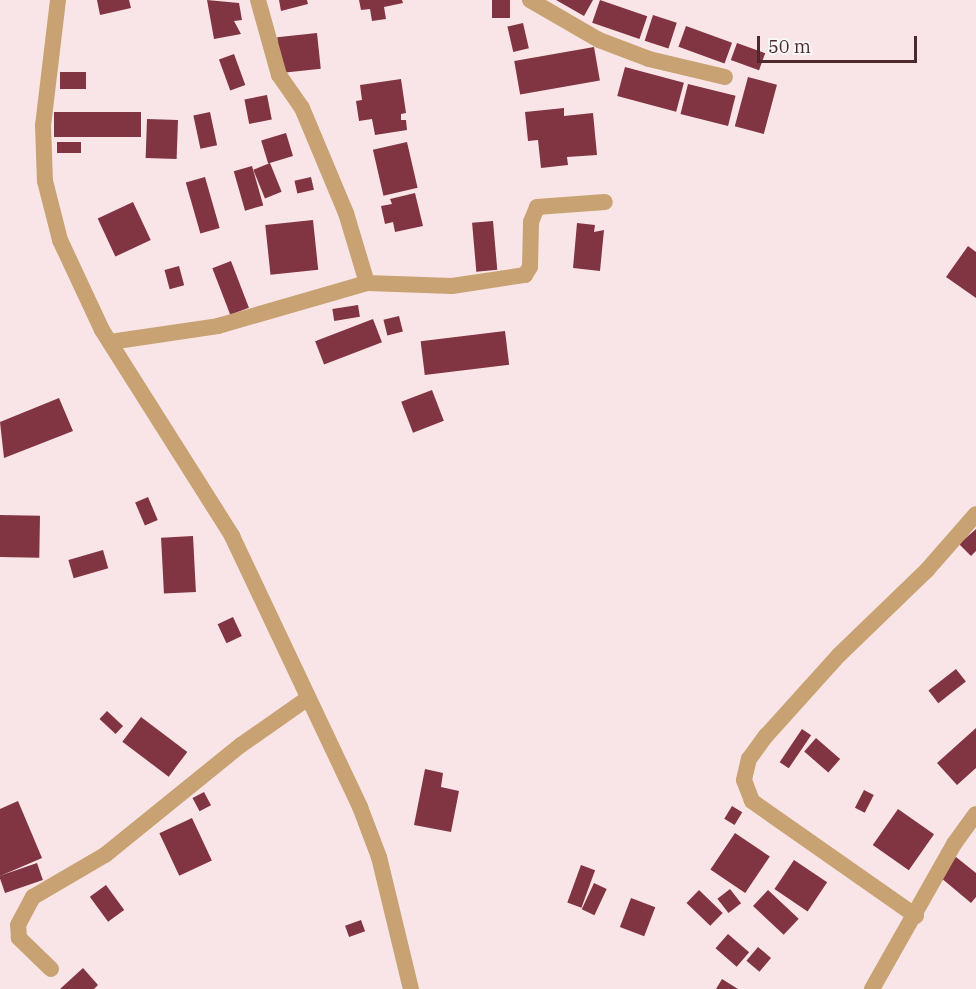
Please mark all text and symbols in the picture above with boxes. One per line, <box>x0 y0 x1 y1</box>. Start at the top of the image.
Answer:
scale bar <box>760 24 920 62</box>
text: 50 m <box>768 35 811 58</box>

